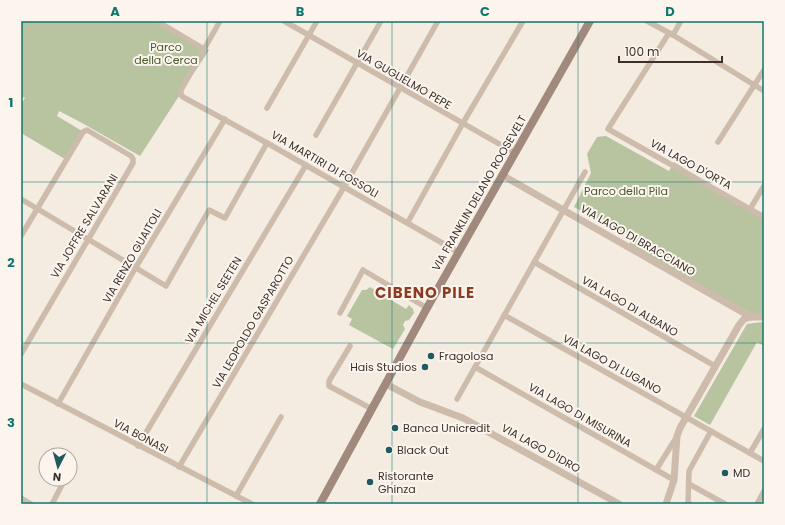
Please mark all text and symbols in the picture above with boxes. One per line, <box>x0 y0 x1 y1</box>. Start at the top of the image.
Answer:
text: A <box>110 2 120 21</box>
text: B <box>296 2 305 21</box>
text: C <box>480 2 490 21</box>
text: D <box>665 2 675 21</box>
scale bar <box>619 38 722 64</box>
park label: Parco della Cerca <box>134 39 198 68</box>
text: 100 m <box>625 43 659 60</box>
street label: VIA GUGLIELMO PEPE <box>353 45 455 113</box>
text: 1 <box>9 93 13 112</box>
street label: VIA FRANKLIN DELANO ROOSEVELT <box>428 112 530 274</box>
street label: VIA MARTIRI DI FOSSOLI <box>268 127 382 201</box>
street label: VIA LAGO D'ORTA <box>647 135 735 193</box>
street label: VIA JOFFRE SALVARANI <box>46 171 122 281</box>
park label: Parco della Pila <box>584 183 668 199</box>
street label: VIA LAGO DI BRACCIANO <box>577 200 699 280</box>
street label: VIA RENZO GUAITOLI <box>99 206 165 306</box>
street label: VIA LEOPOLDO GASPAROTTO <box>208 252 298 391</box>
text: 2 <box>7 253 15 272</box>
street label: VIA MICHEL SEETEN <box>181 253 245 347</box>
street label: VIA LAGO DI ALBANO <box>579 272 681 340</box>
district label: CIBENO PILE <box>375 282 475 303</box>
street label: VIA LAGO DI LUGANO <box>560 330 665 398</box>
place label: Fragolosa <box>439 348 493 364</box>
marker: Fragolosa <box>426 351 436 361</box>
place label: Hais Studios <box>350 359 417 375</box>
marker: Hais Studios <box>420 362 430 372</box>
street label: VIA LAGO DI MISURINA <box>525 379 635 451</box>
text: 3 <box>7 413 15 432</box>
street label: VIA BONASI <box>111 415 171 457</box>
place label: Banca Unicredit <box>403 420 490 436</box>
street label: VIA LAGO D'IDRO <box>499 420 584 477</box>
marker: Banca Unicredit <box>390 423 400 433</box>
place label: Black Out <box>397 442 449 458</box>
marker: Black Out <box>384 445 394 455</box>
north arrow <box>38 447 78 487</box>
place label: MD <box>733 465 750 481</box>
place label: Ristorante Ghinza <box>378 468 434 497</box>
marker: MD <box>720 468 730 478</box>
text: N <box>52 469 62 485</box>
marker: Ristorante Ghinza <box>365 477 375 487</box>

